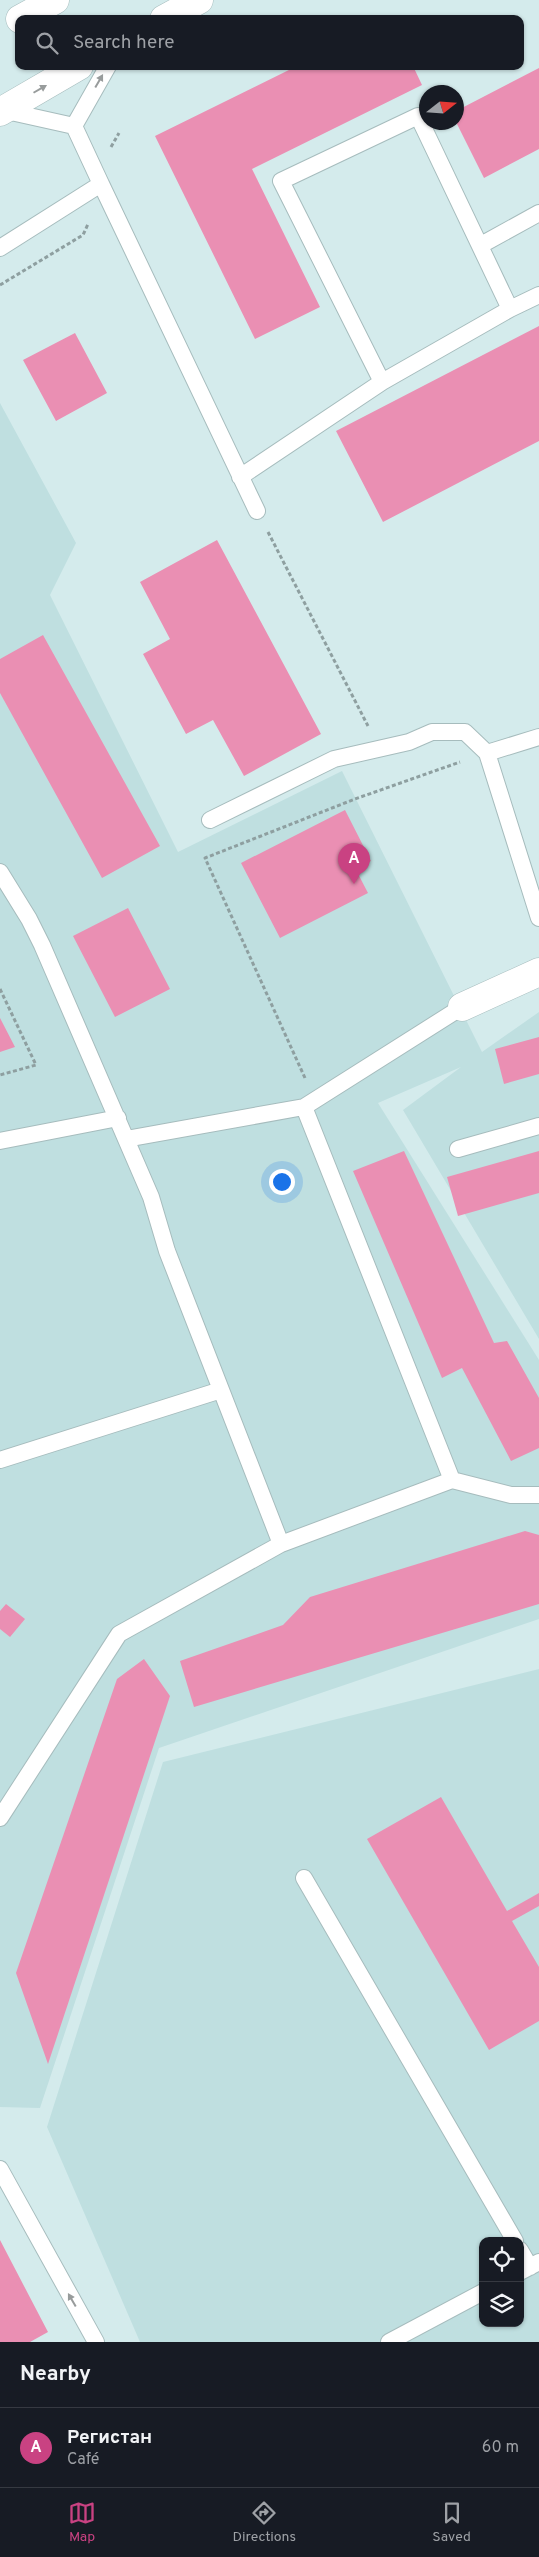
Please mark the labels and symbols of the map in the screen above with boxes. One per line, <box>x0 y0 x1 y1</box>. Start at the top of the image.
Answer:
one-way arrow <box>95 74 104 88</box>
one-way arrow <box>32 85 47 93</box>
north arrow <box>419 85 464 130</box>
pin: A <box>338 843 370 884</box>
your location <box>269 1169 295 1195</box>
one-way arrow <box>67 2293 76 2306</box>

